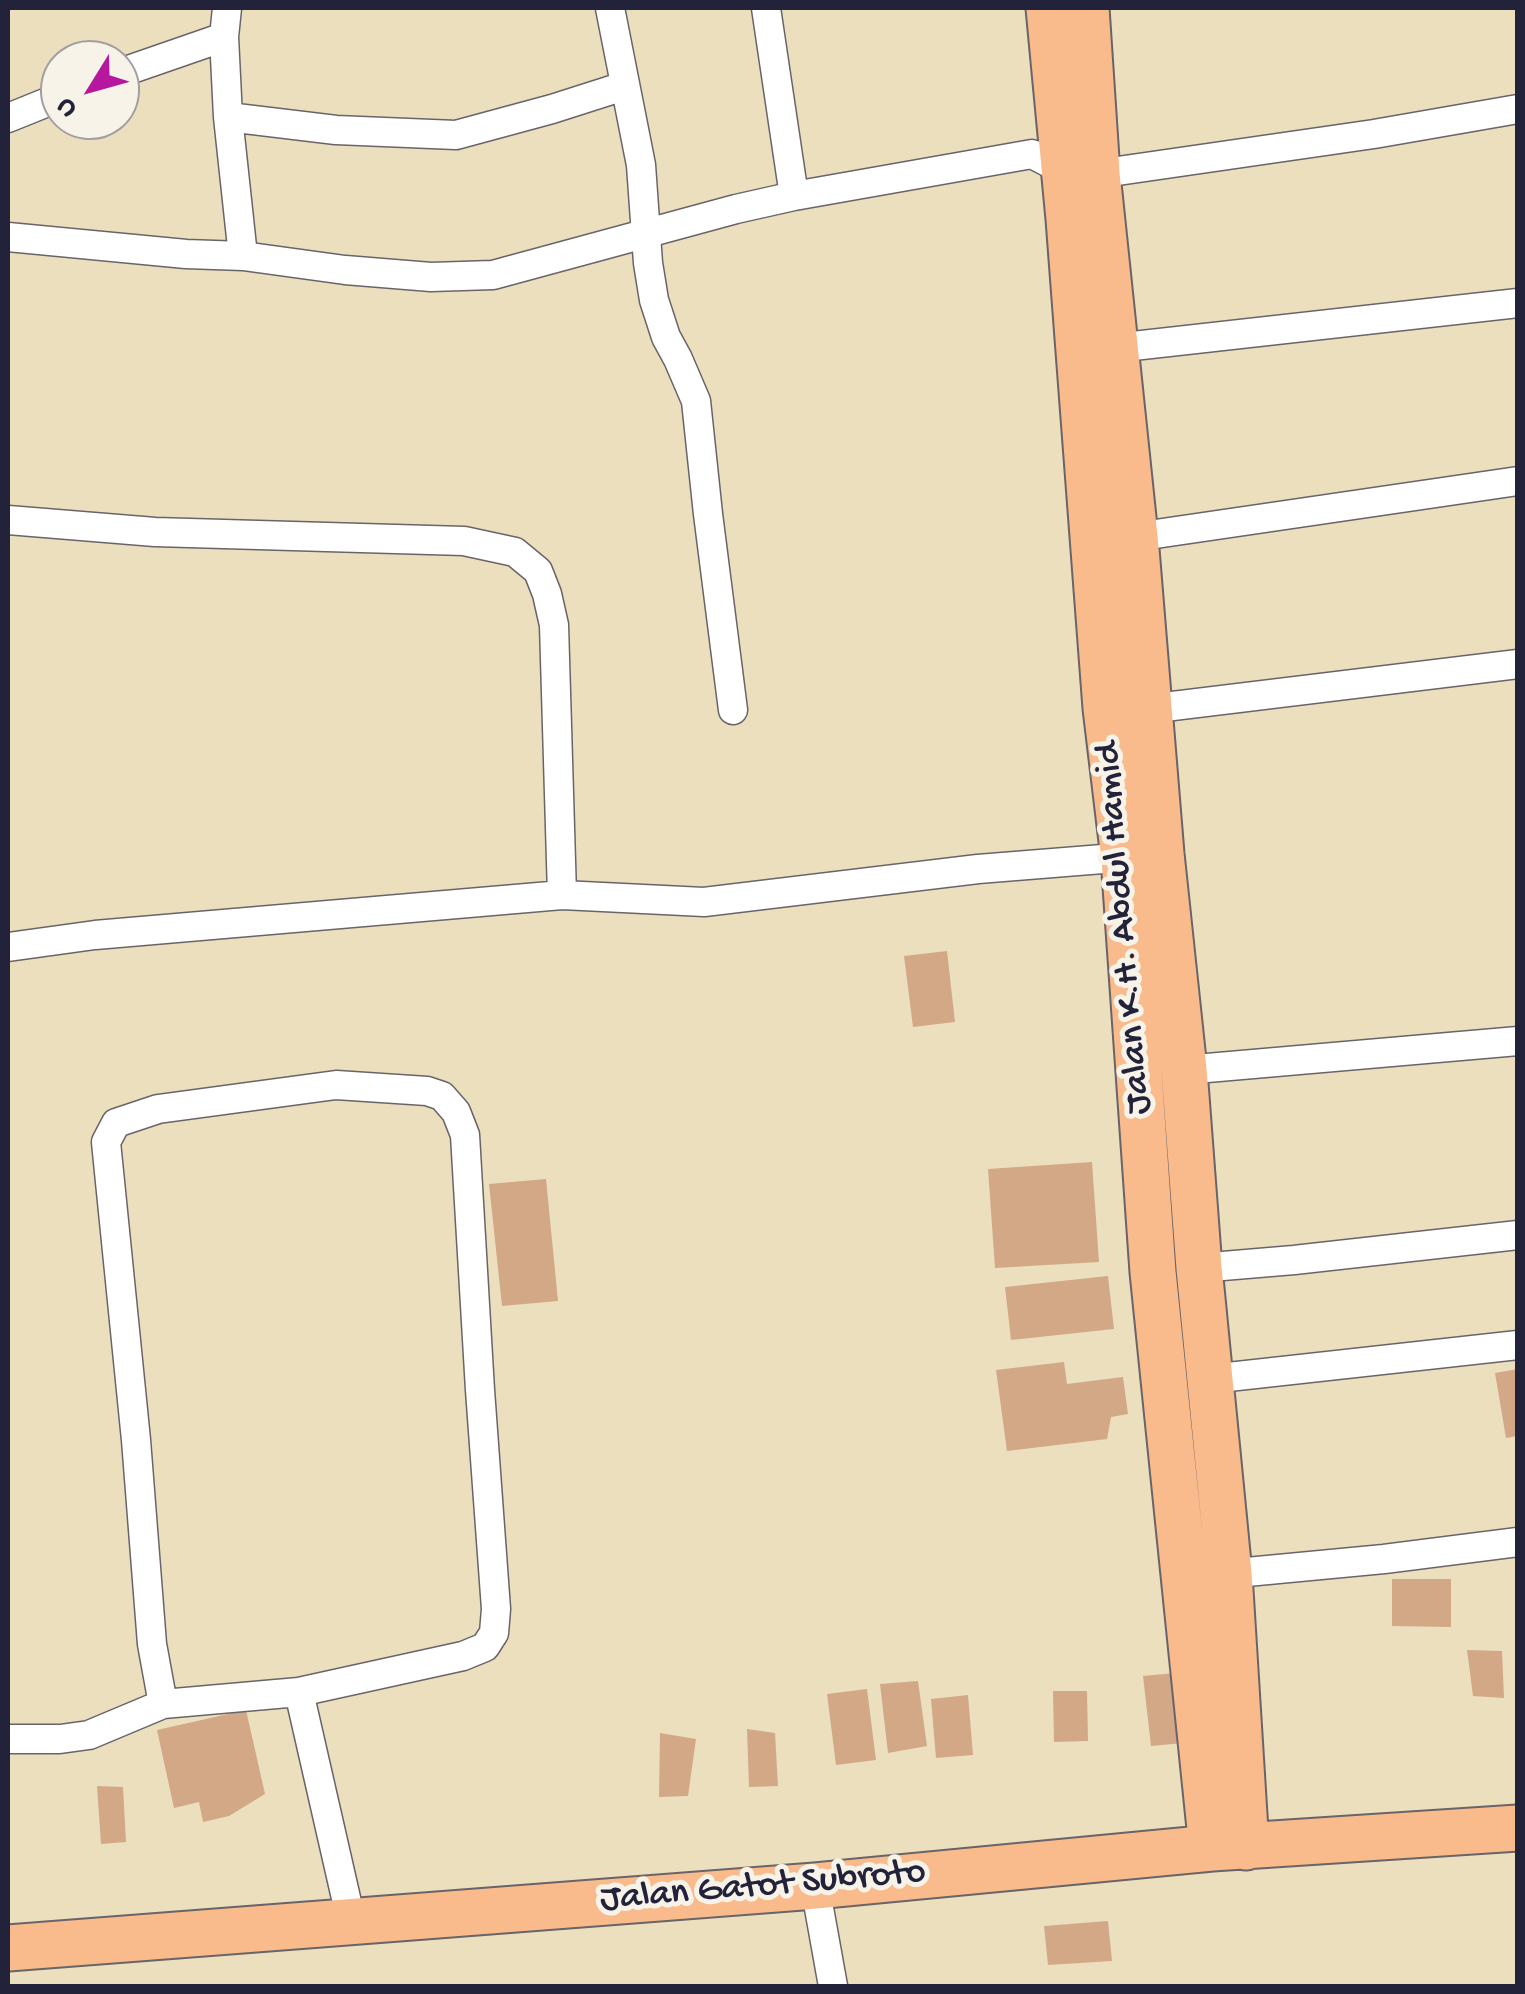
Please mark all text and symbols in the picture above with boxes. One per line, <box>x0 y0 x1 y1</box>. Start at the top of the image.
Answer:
north arrow <box>40 40 140 140</box>
text: U <box>49 91 85 124</box>
street label: Jalan K.H. Abdul Hamid <box>1087 740 1165 1116</box>
street label: Jalan Gatot Subroto <box>598 1851 928 1925</box>

